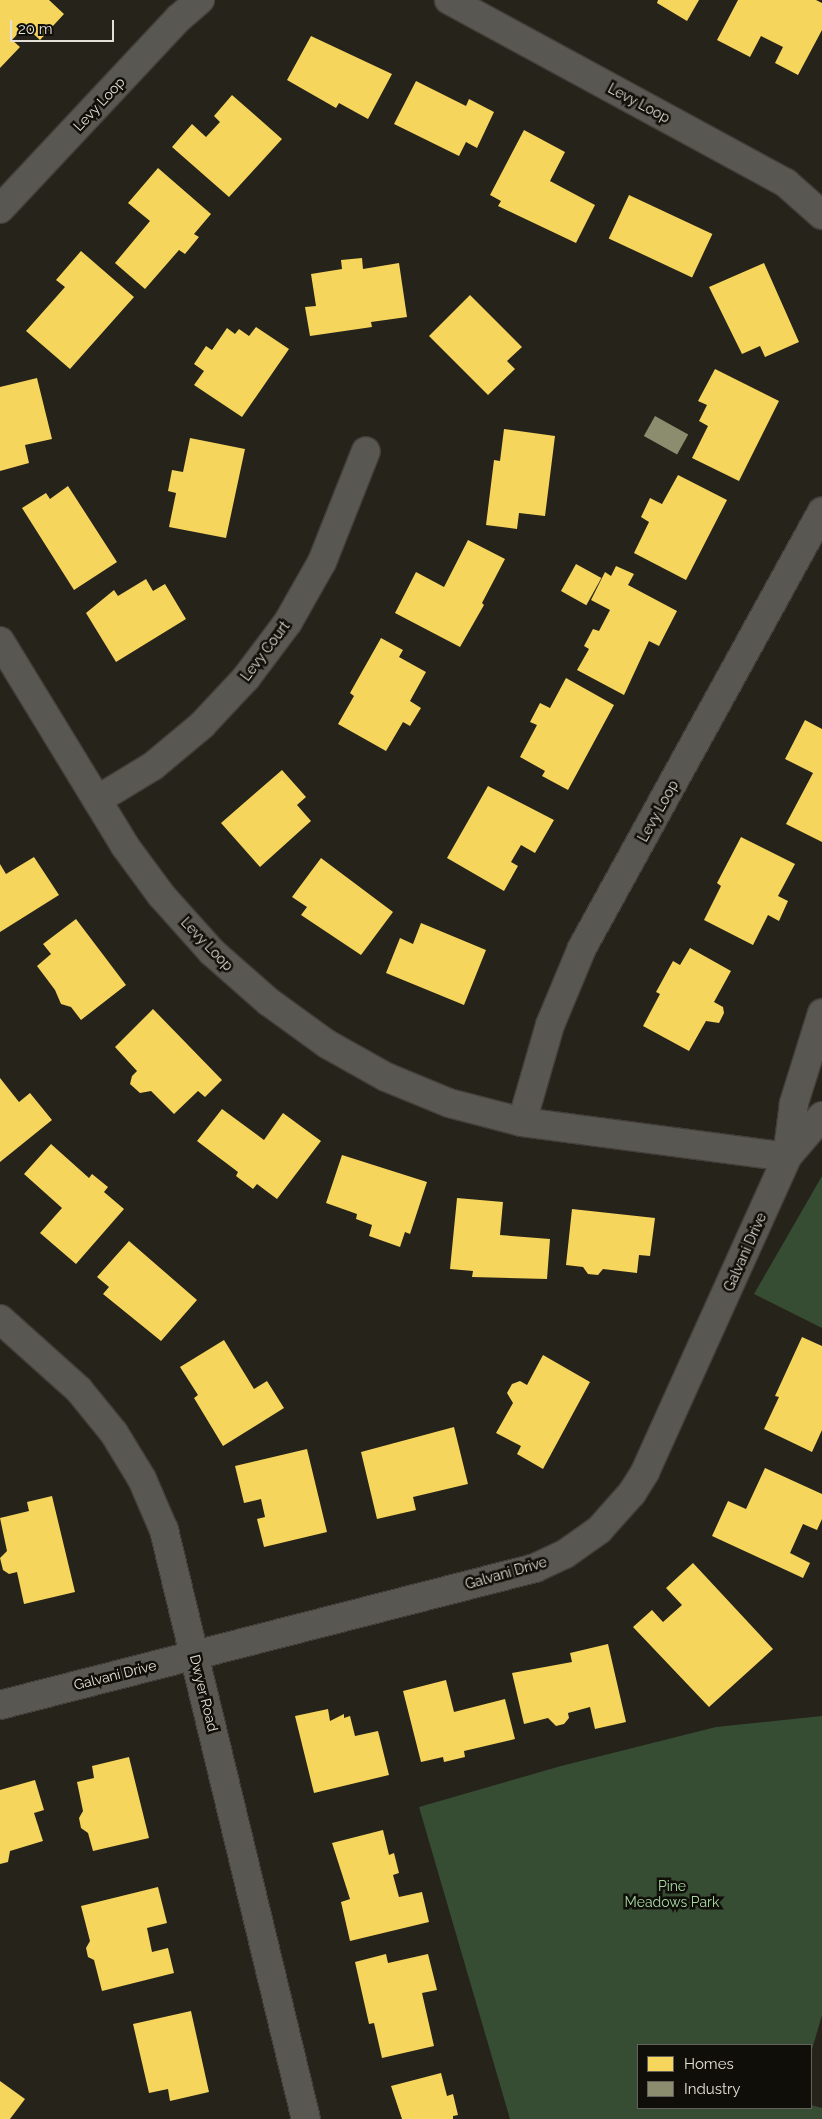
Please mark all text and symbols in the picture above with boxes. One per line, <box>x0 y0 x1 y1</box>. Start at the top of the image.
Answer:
scale bar <box>12 10 116 42</box>
text: 20 m <box>18 20 53 38</box>
street label: Levy Loop <box>70 73 128 135</box>
street label: Levy Loop <box>605 80 673 126</box>
street label: Levy Court <box>237 618 293 684</box>
street label: Levy Loop <box>634 777 682 845</box>
street label: Levy Loop <box>177 914 237 974</box>
street label: Galvani Drive <box>720 1210 770 1294</box>
street label: Galvani Drive <box>463 1553 549 1593</box>
street label: Dwyer Road <box>186 1653 222 1733</box>
street label: Galvani Drive <box>72 1657 158 1693</box>
park label: Pine Meadows Park <box>625 1878 719 1910</box>
legend <box>637 2044 812 2109</box>
text: Homes <box>684 2055 734 2073</box>
text: Industry <box>684 2080 740 2098</box>

